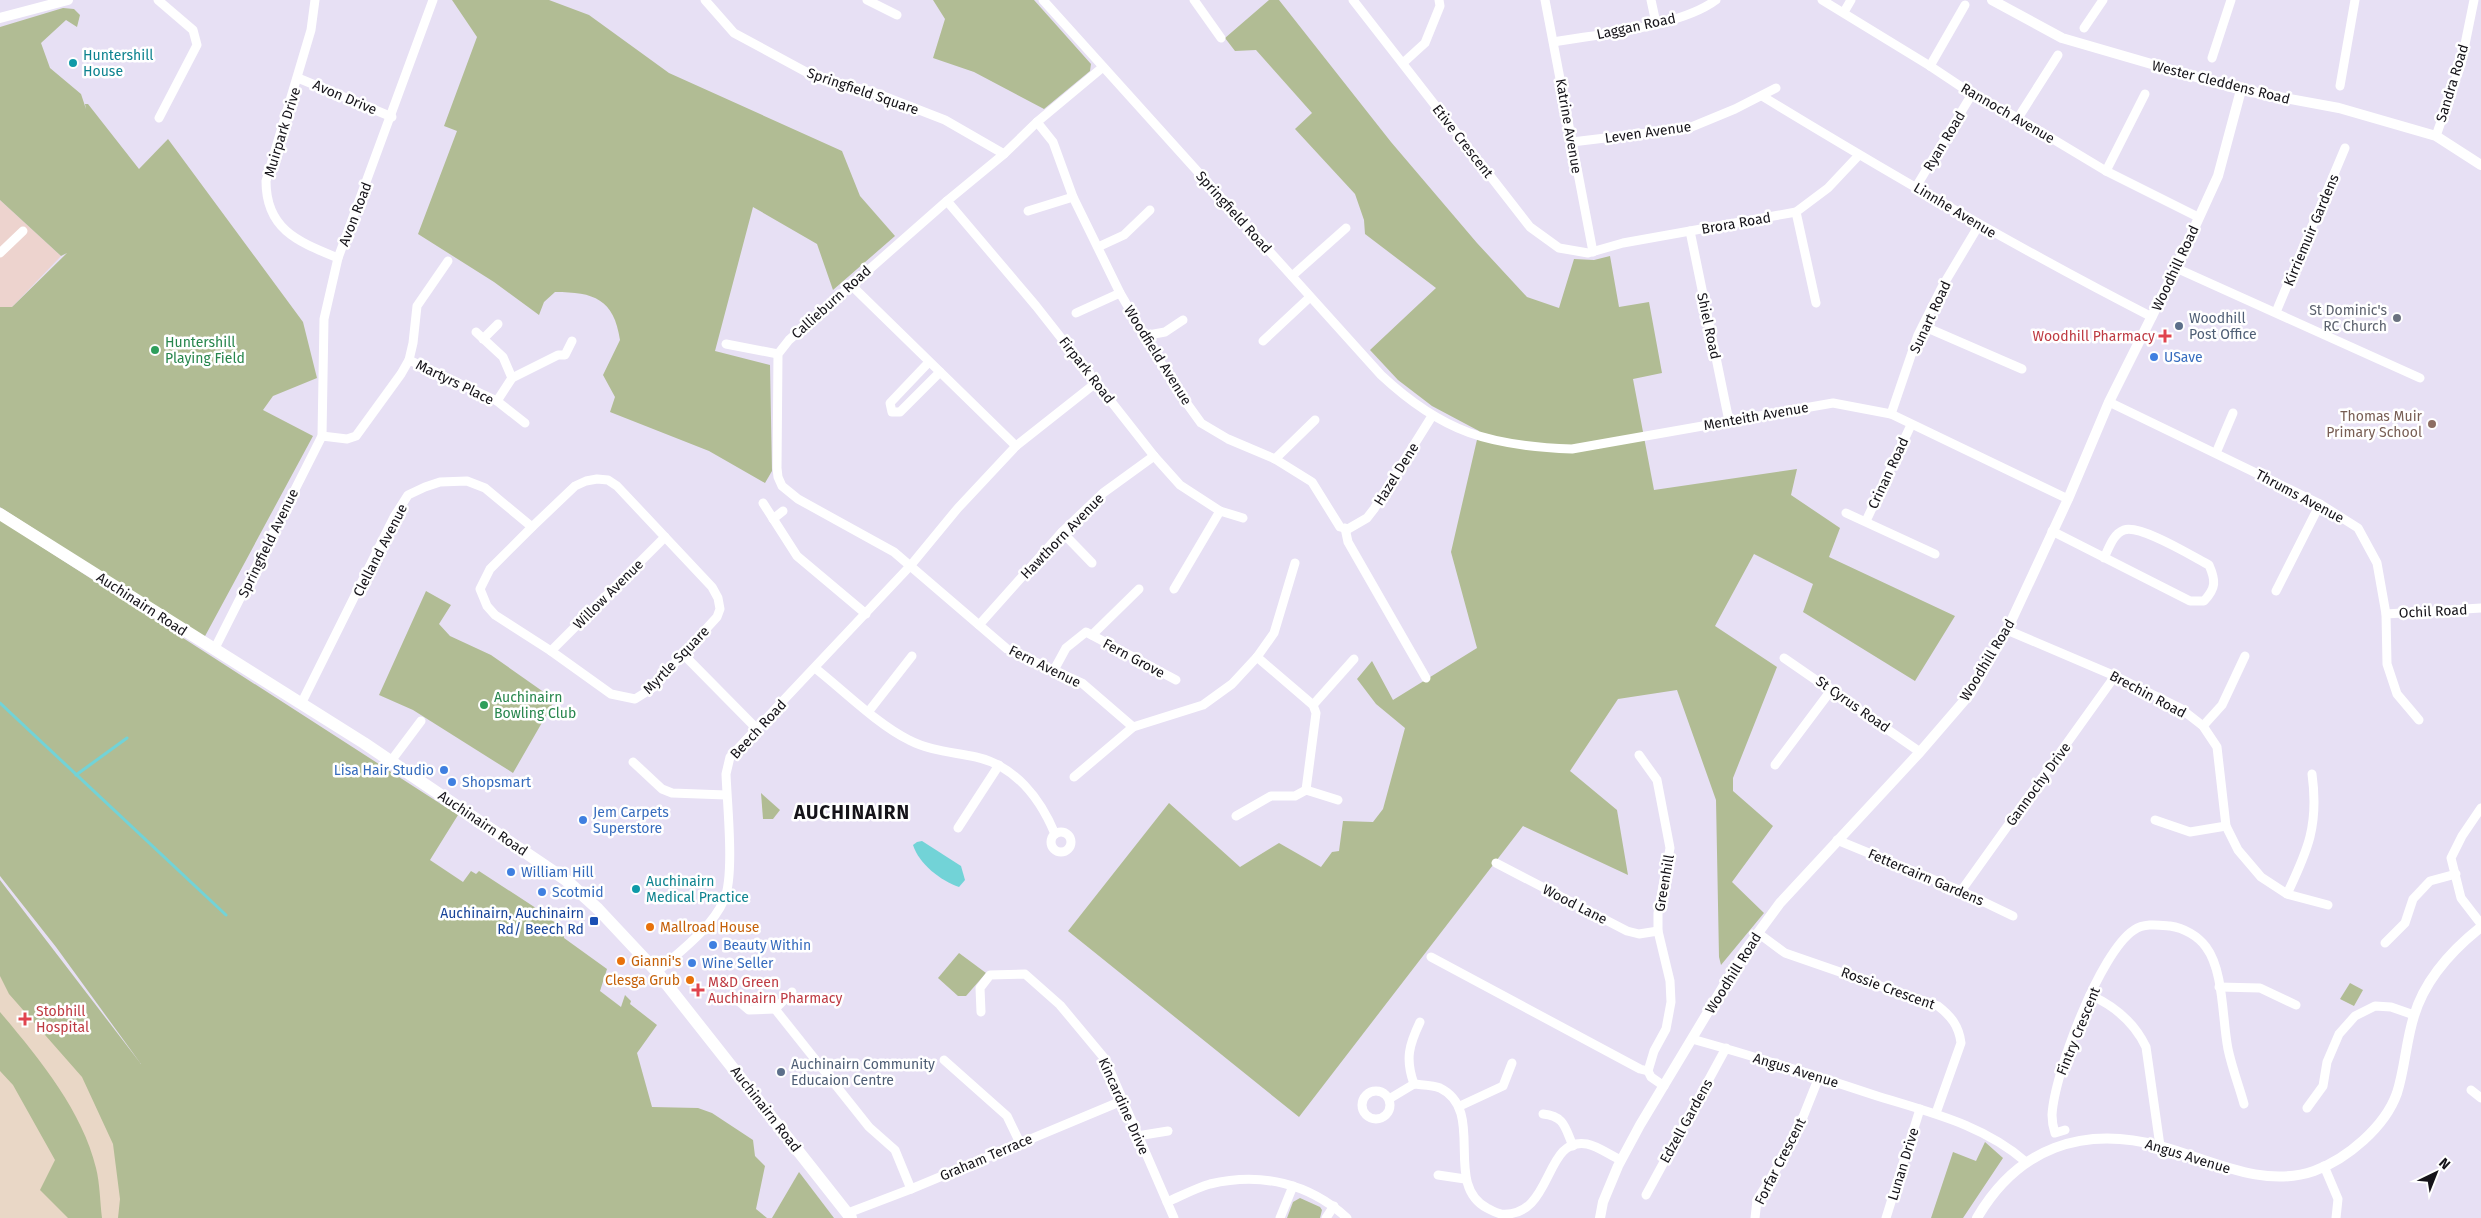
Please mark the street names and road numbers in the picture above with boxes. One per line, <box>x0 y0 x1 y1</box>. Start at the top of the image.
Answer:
street label: Laggan Road <box>1595 10 1677 43</box>
street label: Sandra Road <box>2433 42 2472 124</box>
street label: Wester Cleddens Road <box>2150 57 2292 108</box>
street label: Springfield Square <box>805 64 921 119</box>
street label: Avon Drive <box>310 76 379 119</box>
street label: Katrine Avenue <box>1552 77 1585 175</box>
street label: Rannoch Avenue <box>1958 80 2058 147</box>
street label: Muirpark Drive <box>261 85 304 179</box>
street label: Etive Crescent <box>1429 101 1497 182</box>
street label: Ryan Road <box>1920 108 1969 174</box>
street label: Leven Avenue <box>1604 118 1692 147</box>
street label: Springfield Road <box>1192 168 1275 257</box>
street label: Kirriemuir Gardens <box>2280 171 2343 289</box>
street label: Linnhe Avenue <box>1910 179 1999 242</box>
street label: Avon Road <box>335 180 375 249</box>
street label: Brora Road <box>1700 209 1772 238</box>
street label: Woodhill Road <box>2148 223 2203 314</box>
street label: Callieburn Road <box>788 262 875 342</box>
street label: Sunart Road <box>1906 278 1955 356</box>
street label: Shiel Road <box>1693 291 1724 361</box>
street label: Woodfield Avenue <box>1120 302 1195 408</box>
street label: Firpark Road <box>1055 334 1118 407</box>
street label: Martyrs Place <box>413 356 497 409</box>
street label: Menteith Avenue <box>1702 399 1810 434</box>
street label: Crinan Road <box>1864 435 1912 512</box>
street label: Hazel Dene <box>1370 440 1422 509</box>
street label: Thrums Avenue <box>2253 466 2347 527</box>
street label: Springfield Avenue <box>235 486 302 600</box>
street label: Hawthorn Avenue <box>1017 490 1107 583</box>
street label: Clelland Avenue <box>350 501 411 599</box>
street label: Willow Avenue <box>570 556 647 633</box>
street label: Auchinairn Road <box>93 569 190 640</box>
street label: Ochil Road <box>2398 601 2468 622</box>
street label: Woodhill Road <box>1956 616 2019 704</box>
street label: Myrtle Square <box>640 623 713 698</box>
street label: Fern Grove <box>1100 635 1168 682</box>
street label: Fern Avenue <box>1006 642 1083 691</box>
street label: Brechin Road <box>2107 667 2189 722</box>
street label: St Cyrus Road <box>1812 673 1893 736</box>
street label: Beech Road <box>727 696 790 762</box>
street label: Gannochy Drive <box>2002 739 2074 829</box>
street label: Auchinairn Road <box>435 787 531 860</box>
street label: Fettercairn Gardens <box>1865 845 1987 910</box>
street label: Greenhill <box>1651 853 1678 913</box>
street label: Wood Lane <box>1540 881 1610 928</box>
street label: Woodhill Road <box>1702 930 1765 1017</box>
street label: Rossie Crescent <box>1839 964 1938 1014</box>
street label: Fintry Crescent <box>2053 984 2104 1078</box>
street label: Angus Avenue <box>1751 1049 1841 1092</box>
street label: Kincardine Drive <box>1095 1055 1153 1157</box>
street label: Auchinairn Road <box>727 1063 804 1156</box>
street label: Edzell Gardens <box>1656 1076 1717 1166</box>
street label: Forfar Crescent <box>1751 1114 1810 1207</box>
street label: Lunan Drive <box>1884 1126 1923 1203</box>
street label: Graham Terrace <box>937 1130 1035 1185</box>
street label: Angus Avenue <box>2143 1135 2233 1178</box>

